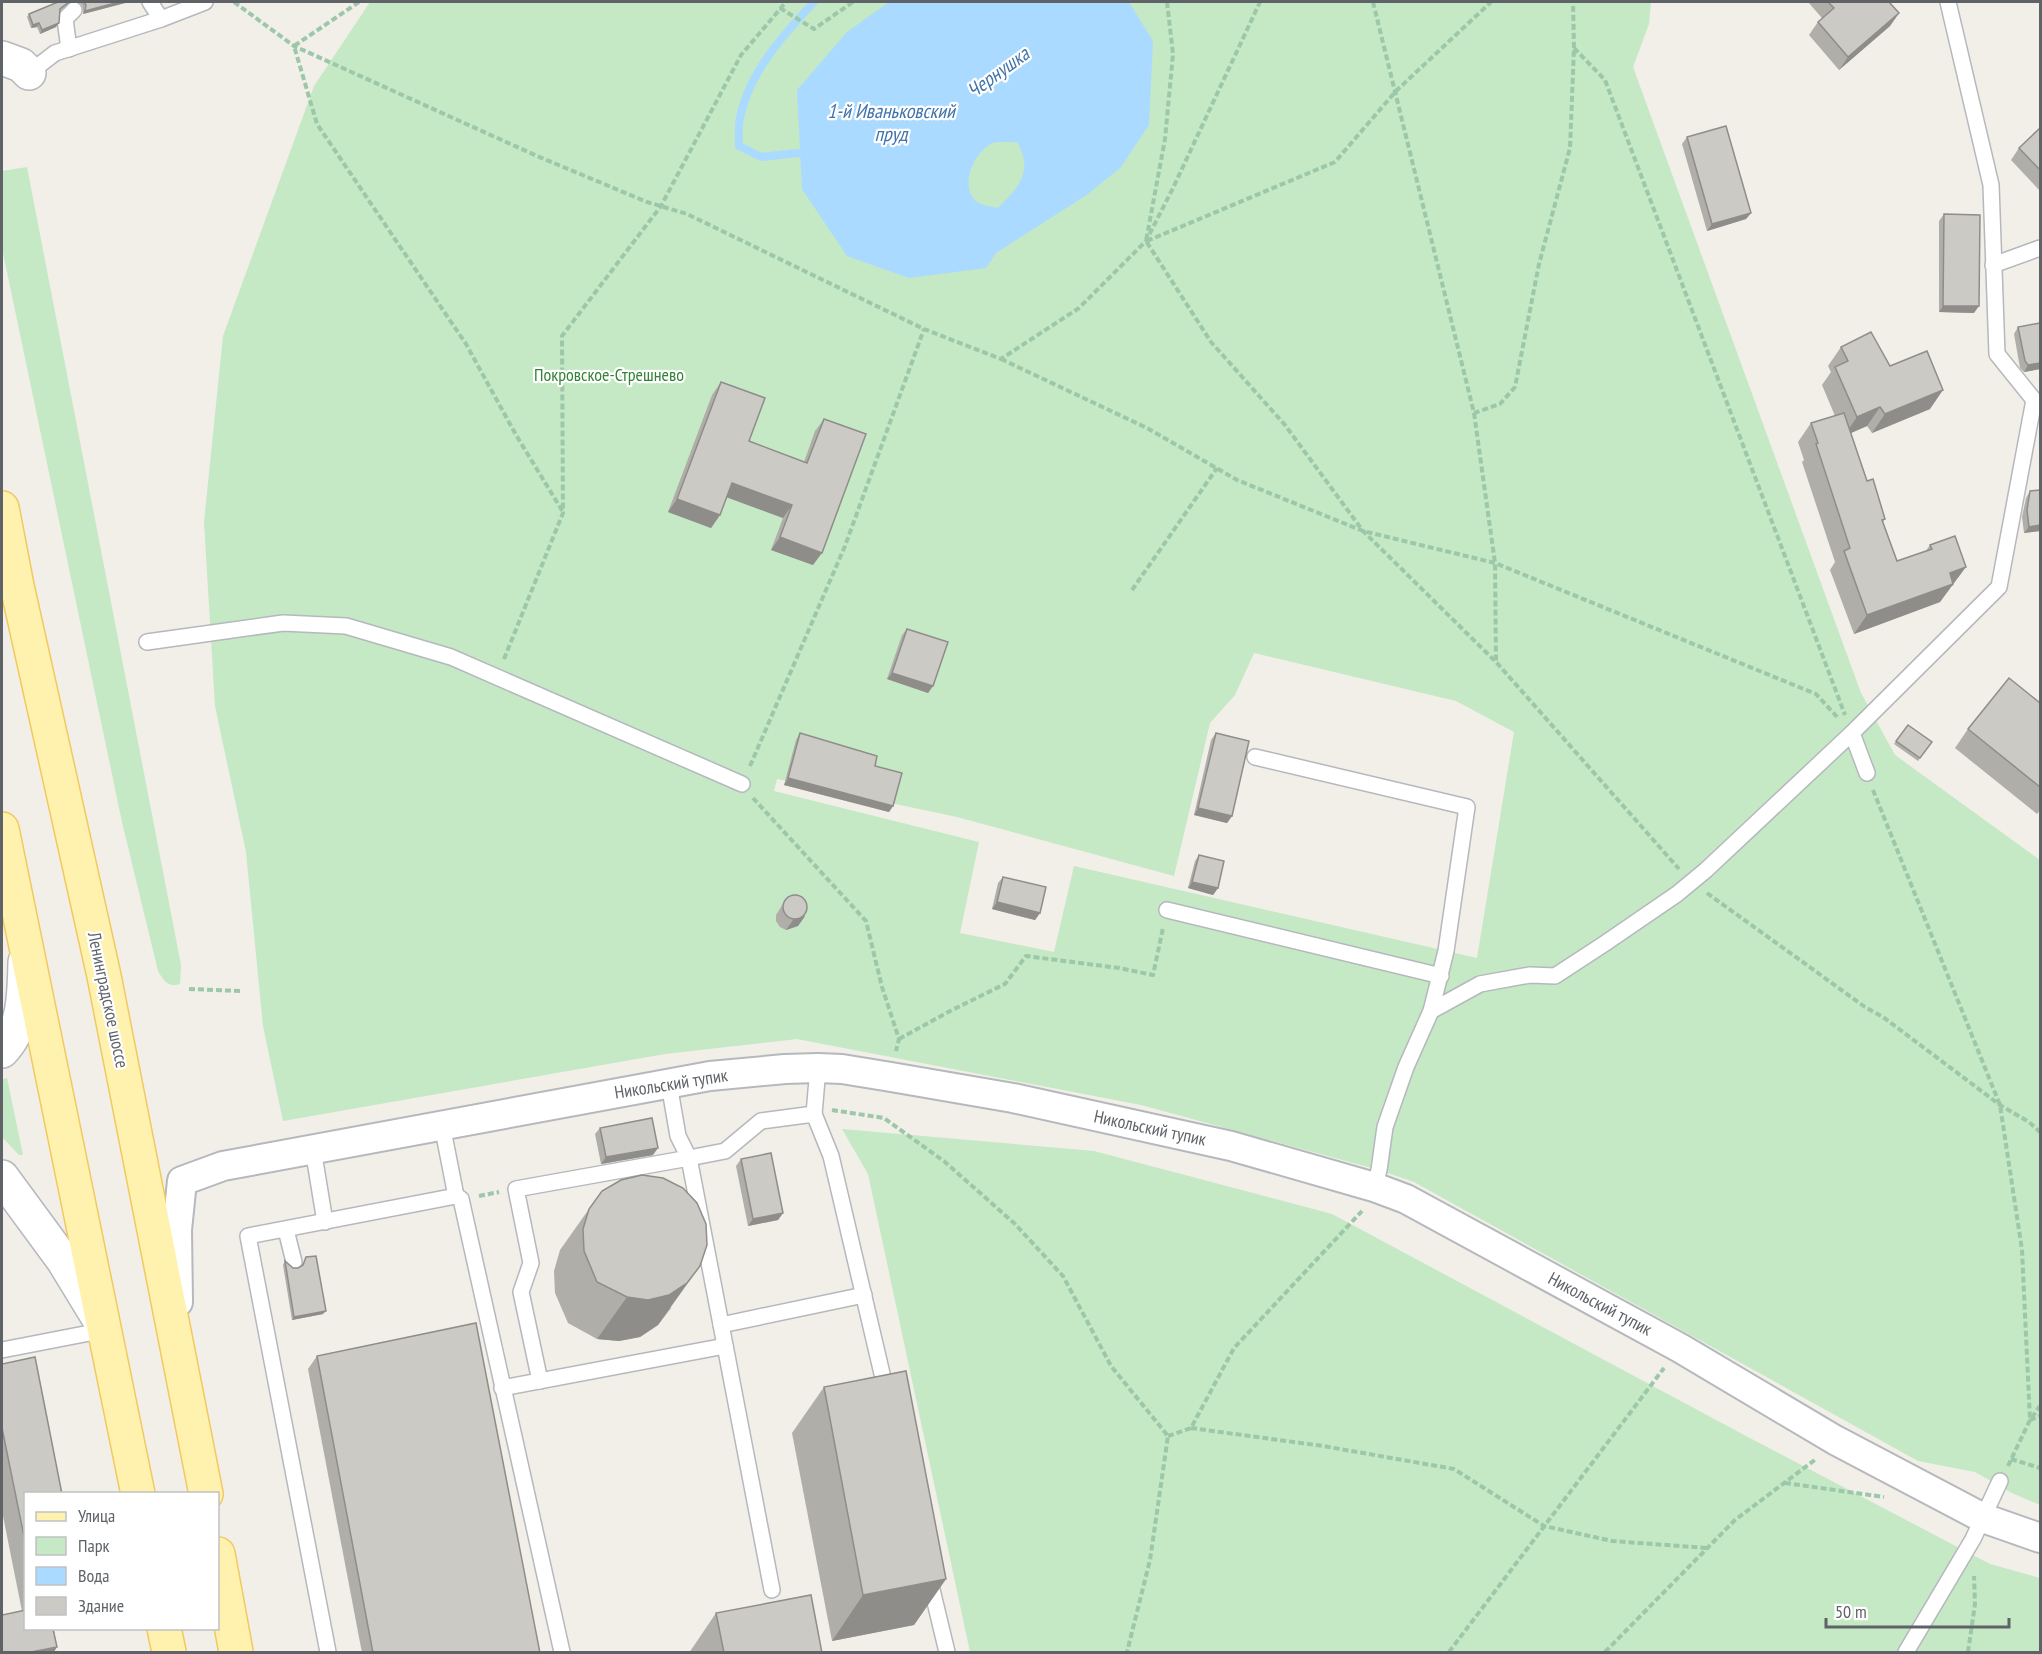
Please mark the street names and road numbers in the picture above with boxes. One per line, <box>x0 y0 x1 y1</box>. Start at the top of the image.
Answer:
street label: Ленинградское шоссе <box>83 929 134 1070</box>
street label: Никольский тупик <box>613 1063 729 1104</box>
street label: Никольский тупик <box>1092 1104 1208 1151</box>
street label: Никольский тупик <box>1544 1267 1656 1341</box>

